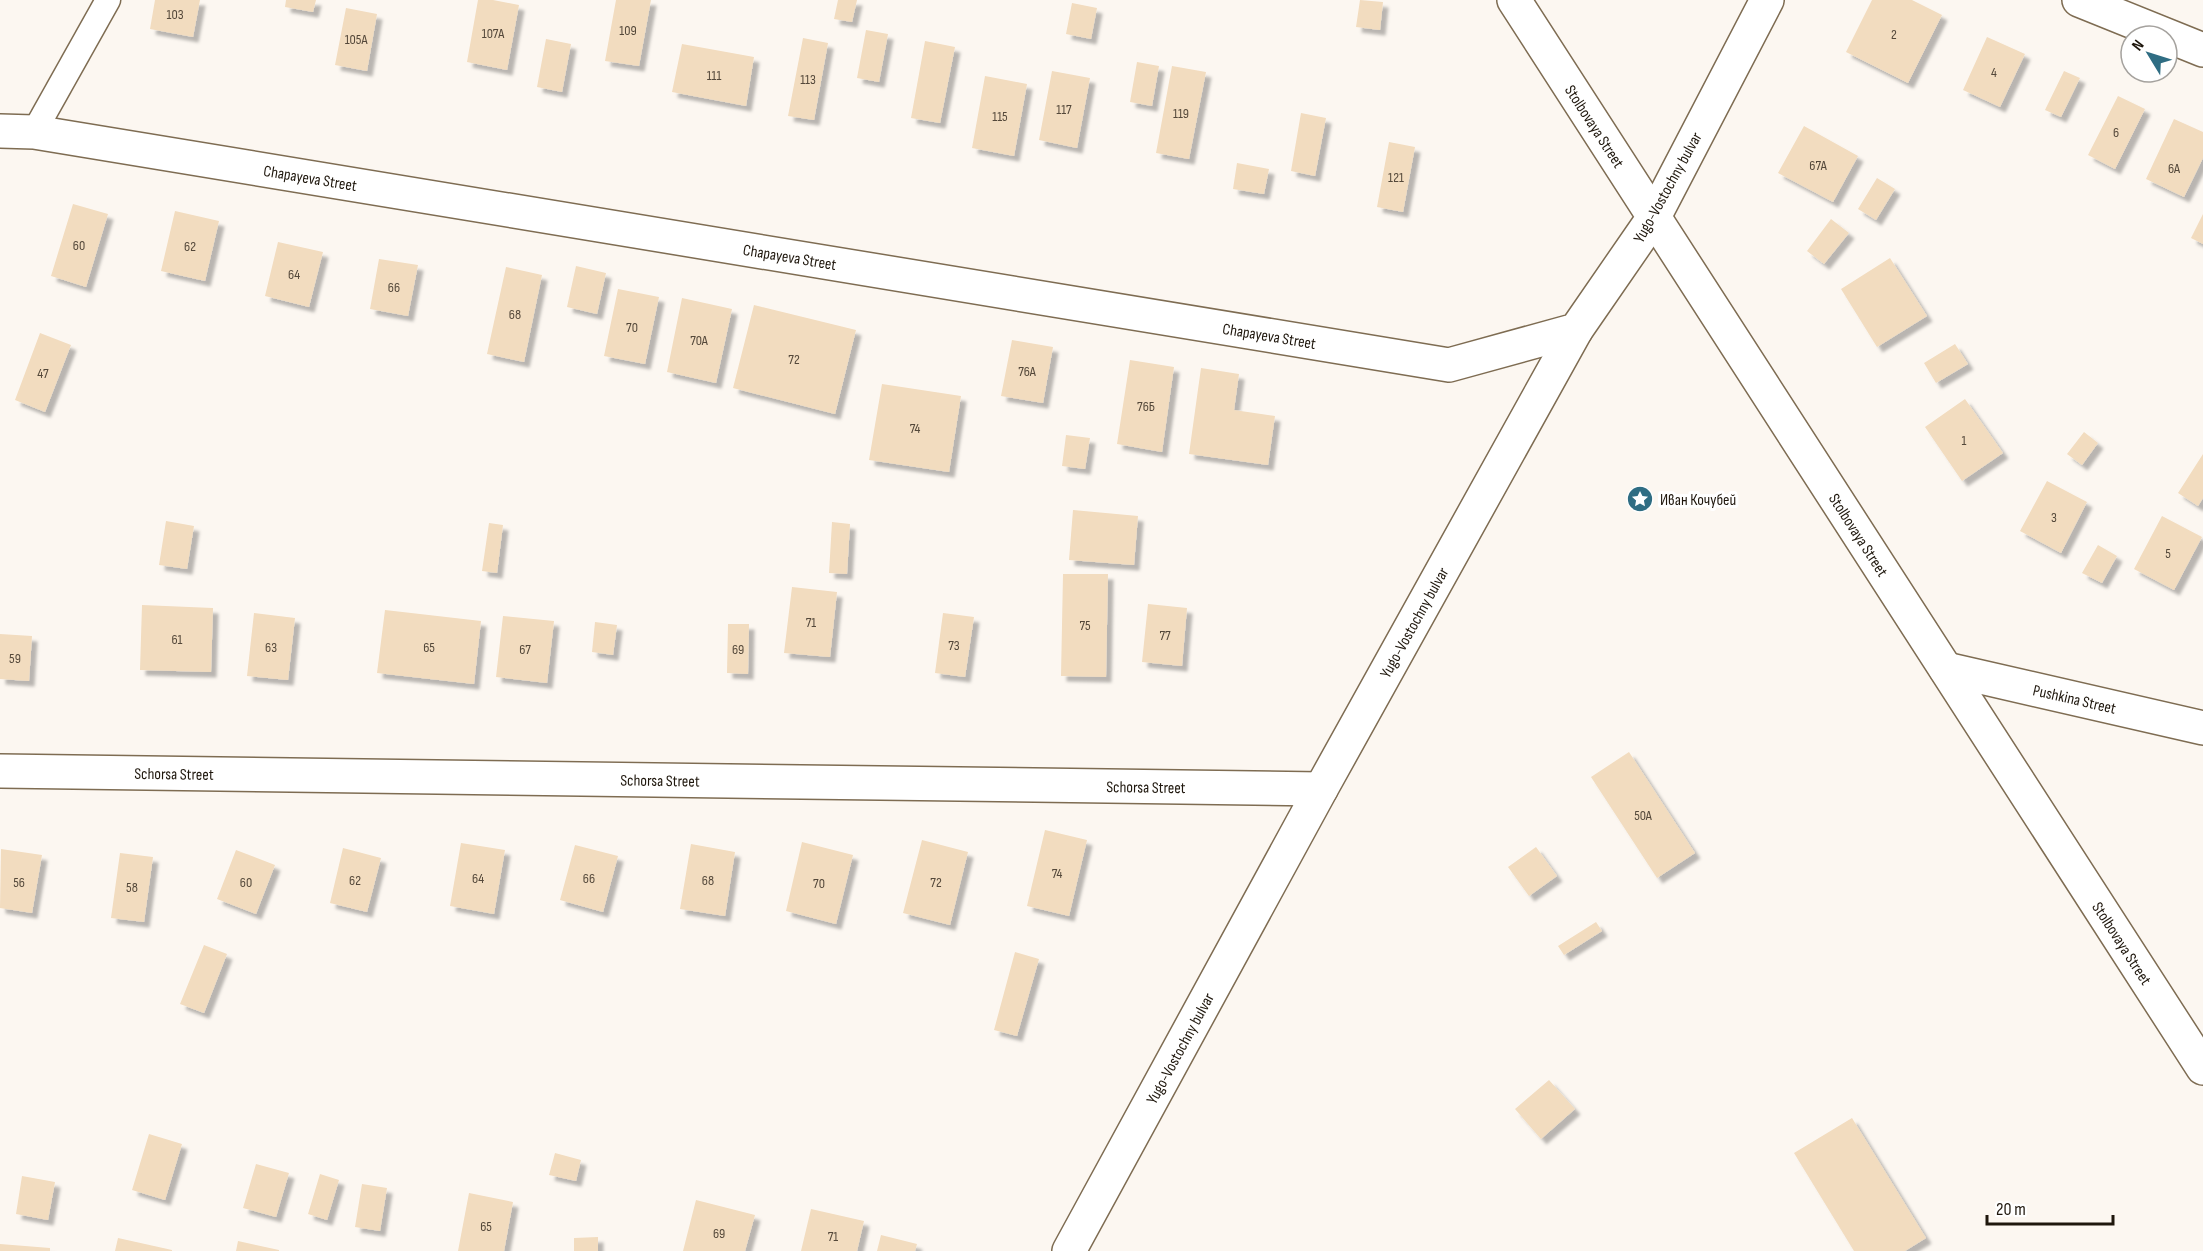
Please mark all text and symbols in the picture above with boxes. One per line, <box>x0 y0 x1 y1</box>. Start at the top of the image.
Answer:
house number: 103 <box>166 6 184 23</box>
house number: 109 <box>619 22 637 39</box>
north arrow <box>2119 24 2179 84</box>
house number: 107А <box>482 25 505 42</box>
house number: 2 <box>1891 26 1897 43</box>
house number: 105А <box>345 31 368 48</box>
text: N <box>2128 36 2148 55</box>
house number: 4 <box>1991 64 1997 81</box>
house number: 111 <box>707 67 721 84</box>
house number: 113 <box>800 71 816 88</box>
street label: Stolbovaya Street <box>1560 82 1628 172</box>
house number: 117 <box>1056 101 1072 118</box>
house number: 119 <box>1173 105 1189 122</box>
house number: 115 <box>992 108 1008 125</box>
house number: 6 <box>2113 124 2119 141</box>
street label: Yugo-Vostochny bulvar <box>1630 129 1707 246</box>
house number: 67А <box>1809 157 1828 174</box>
house number: 6А <box>2168 160 2181 177</box>
street label: Chapayeva Street <box>262 162 358 196</box>
house number: 121 <box>1388 169 1404 186</box>
house number: 60 <box>73 237 85 254</box>
house number: 62 <box>184 238 196 255</box>
street label: Chapayeva Street <box>741 241 838 275</box>
house number: 64 <box>288 266 300 283</box>
house number: 66 <box>388 279 400 296</box>
house number: 68 <box>509 306 521 323</box>
house number: 70 <box>626 319 638 336</box>
street label: Chapayeva Street <box>1221 320 1317 354</box>
house number: 70А <box>690 332 709 349</box>
house number: 72 <box>788 351 800 368</box>
house number: 76А <box>1018 363 1037 380</box>
house number: 47 <box>37 365 49 382</box>
house number: 76Б <box>1137 398 1155 415</box>
house number: 74 <box>910 420 921 437</box>
house number: 1 <box>1962 432 1967 449</box>
place icon: Иван Кочубей <box>1625 484 1655 514</box>
street label: Stolbovaya Street <box>1824 490 1891 581</box>
place label: Иван Кочубей <box>1660 491 1736 510</box>
house number: 3 <box>2051 509 2057 526</box>
house number: 5 <box>2165 545 2171 562</box>
street label: Yugo-Vostochny bulvar <box>1377 564 1453 682</box>
house number: 71 <box>806 614 816 631</box>
house number: 75 <box>1079 617 1091 634</box>
house number: 77 <box>1159 627 1171 644</box>
house number: 61 <box>171 631 183 648</box>
house number: 73 <box>948 637 960 654</box>
house number: 63 <box>265 639 277 656</box>
house number: 65 <box>423 639 435 656</box>
house number: 67 <box>519 641 531 658</box>
house number: 69 <box>732 641 744 658</box>
house number: 59 <box>9 650 21 667</box>
street label: Pushkina Street <box>2031 681 2118 719</box>
street label: Schorsa Street <box>134 765 214 785</box>
street label: Schorsa Street <box>620 771 700 792</box>
street label: Schorsa Street <box>1106 778 1186 798</box>
house number: 50А <box>1634 807 1653 824</box>
house number: 74 <box>1052 865 1063 882</box>
house number: 64 <box>472 870 484 887</box>
house number: 66 <box>583 870 595 887</box>
house number: 62 <box>349 872 361 889</box>
house number: 68 <box>702 872 714 889</box>
house number: 56 <box>13 874 25 891</box>
house number: 60 <box>240 874 252 891</box>
house number: 72 <box>930 874 942 891</box>
house number: 70 <box>813 875 825 892</box>
house number: 58 <box>126 879 138 896</box>
street label: Stolbovaya Street <box>2087 899 2155 989</box>
street label: Yugo-Vostochny bulvar <box>1143 990 1219 1108</box>
scale bar <box>1987 1188 2113 1226</box>
text: 20 m <box>1996 1199 2026 1220</box>
house number: 65 <box>480 1218 492 1235</box>
house number: 69 <box>713 1225 725 1242</box>
house number: 71 <box>828 1228 838 1245</box>

